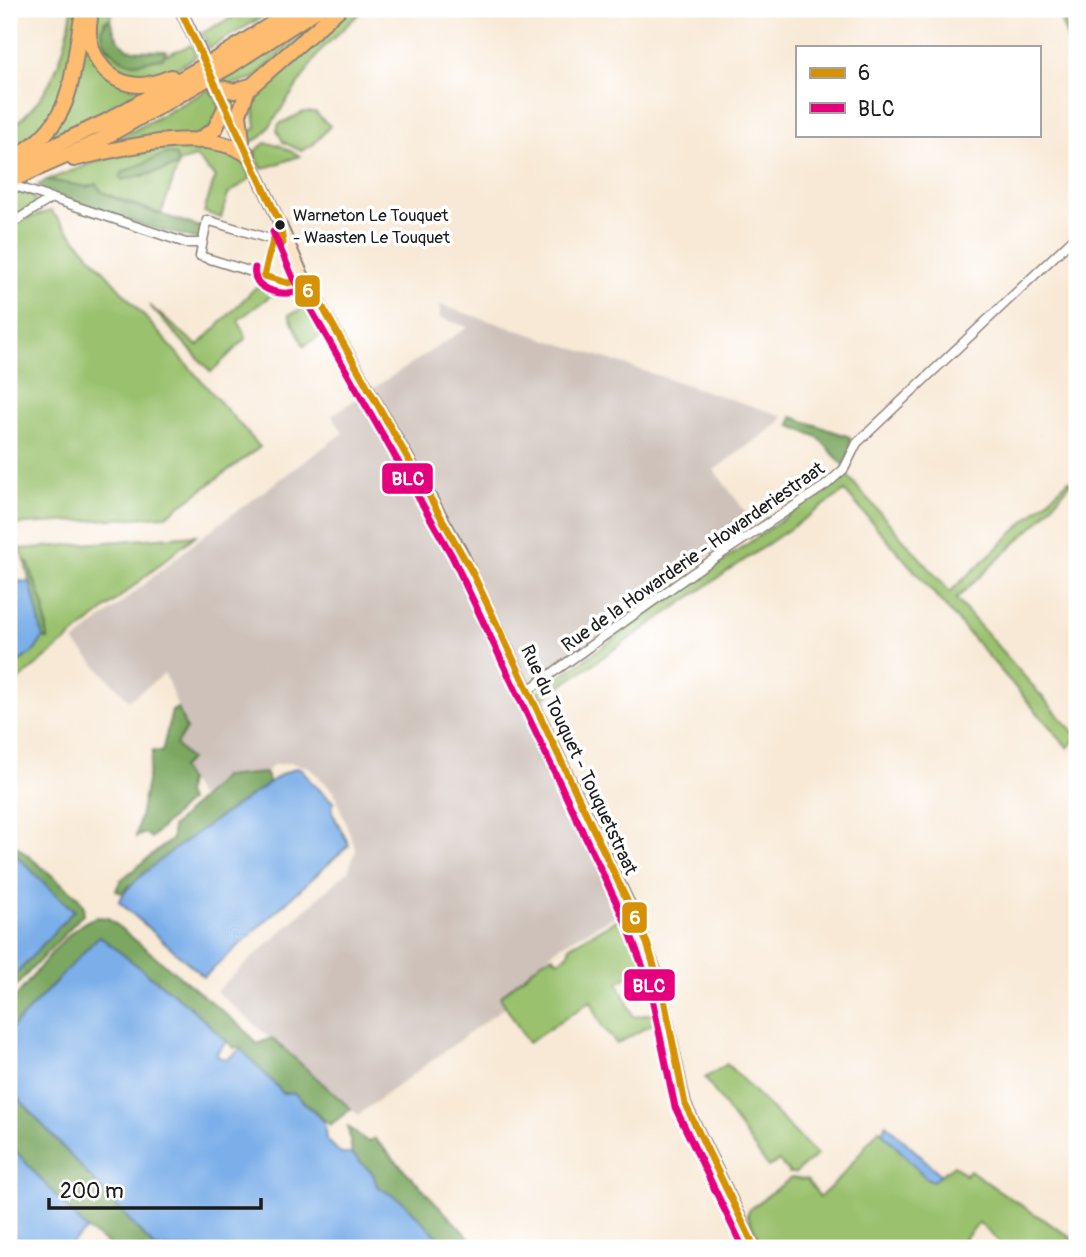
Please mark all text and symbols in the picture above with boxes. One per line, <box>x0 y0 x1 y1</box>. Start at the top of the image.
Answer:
legend <box>796 46 1040 136</box>
text: 6 <box>858 60 870 87</box>
text: BLC <box>858 96 895 123</box>
place label: Warneton Le Touquet - Waasten Le Touquet <box>293 205 450 248</box>
marker: Warneton Le Touquet - Waasten Le Touquet <box>273 218 287 232</box>
line badge: 6 <box>294 274 321 308</box>
text: 6 <box>302 279 314 303</box>
street label: Rue de la Howarderie - Howarderiestraat <box>557 456 829 657</box>
line badge: BLC <box>381 462 434 495</box>
text: BLC <box>391 467 425 491</box>
street label: Rue du Touquet - Touquetstraat <box>515 641 643 879</box>
line badge: 6 <box>621 901 648 934</box>
text: 6 <box>629 906 641 930</box>
line badge: BLC <box>623 968 676 1002</box>
text: BLC <box>632 974 666 998</box>
scale bar <box>49 1166 261 1210</box>
text: 200 m <box>60 1178 124 1205</box>

